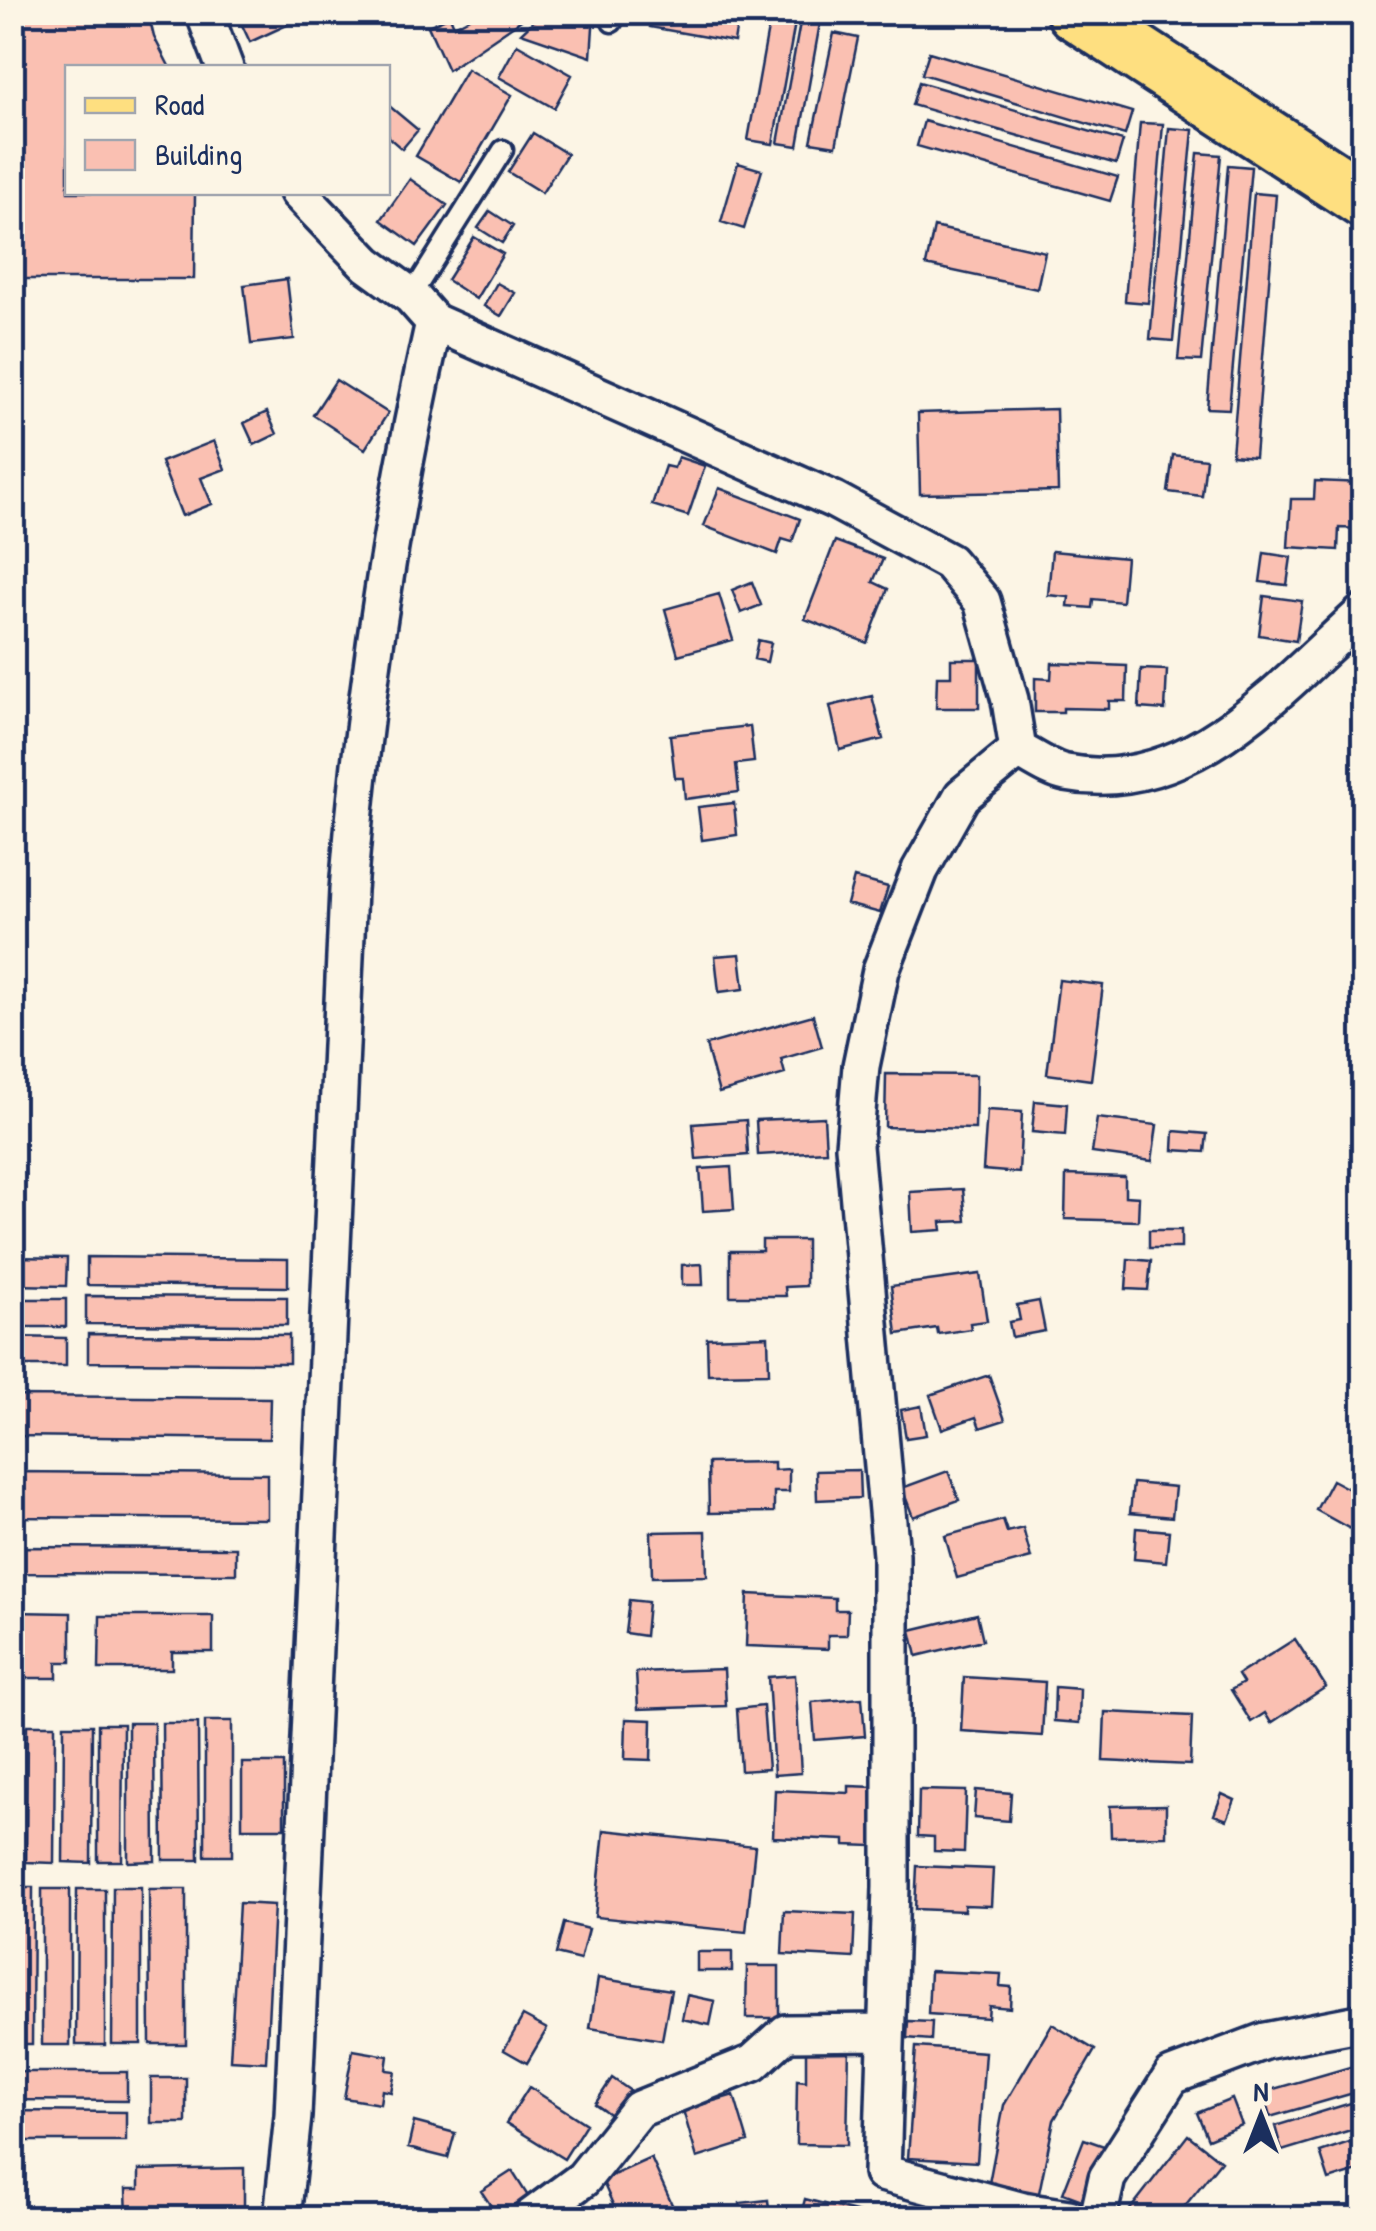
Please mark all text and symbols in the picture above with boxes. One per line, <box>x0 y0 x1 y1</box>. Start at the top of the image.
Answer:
legend <box>65 65 390 195</box>
text: Road <box>155 84 204 124</box>
text: Building <box>155 134 242 174</box>
north arrow <box>1211 2066 1311 2166</box>
text: N <box>1254 2072 1269 2110</box>

